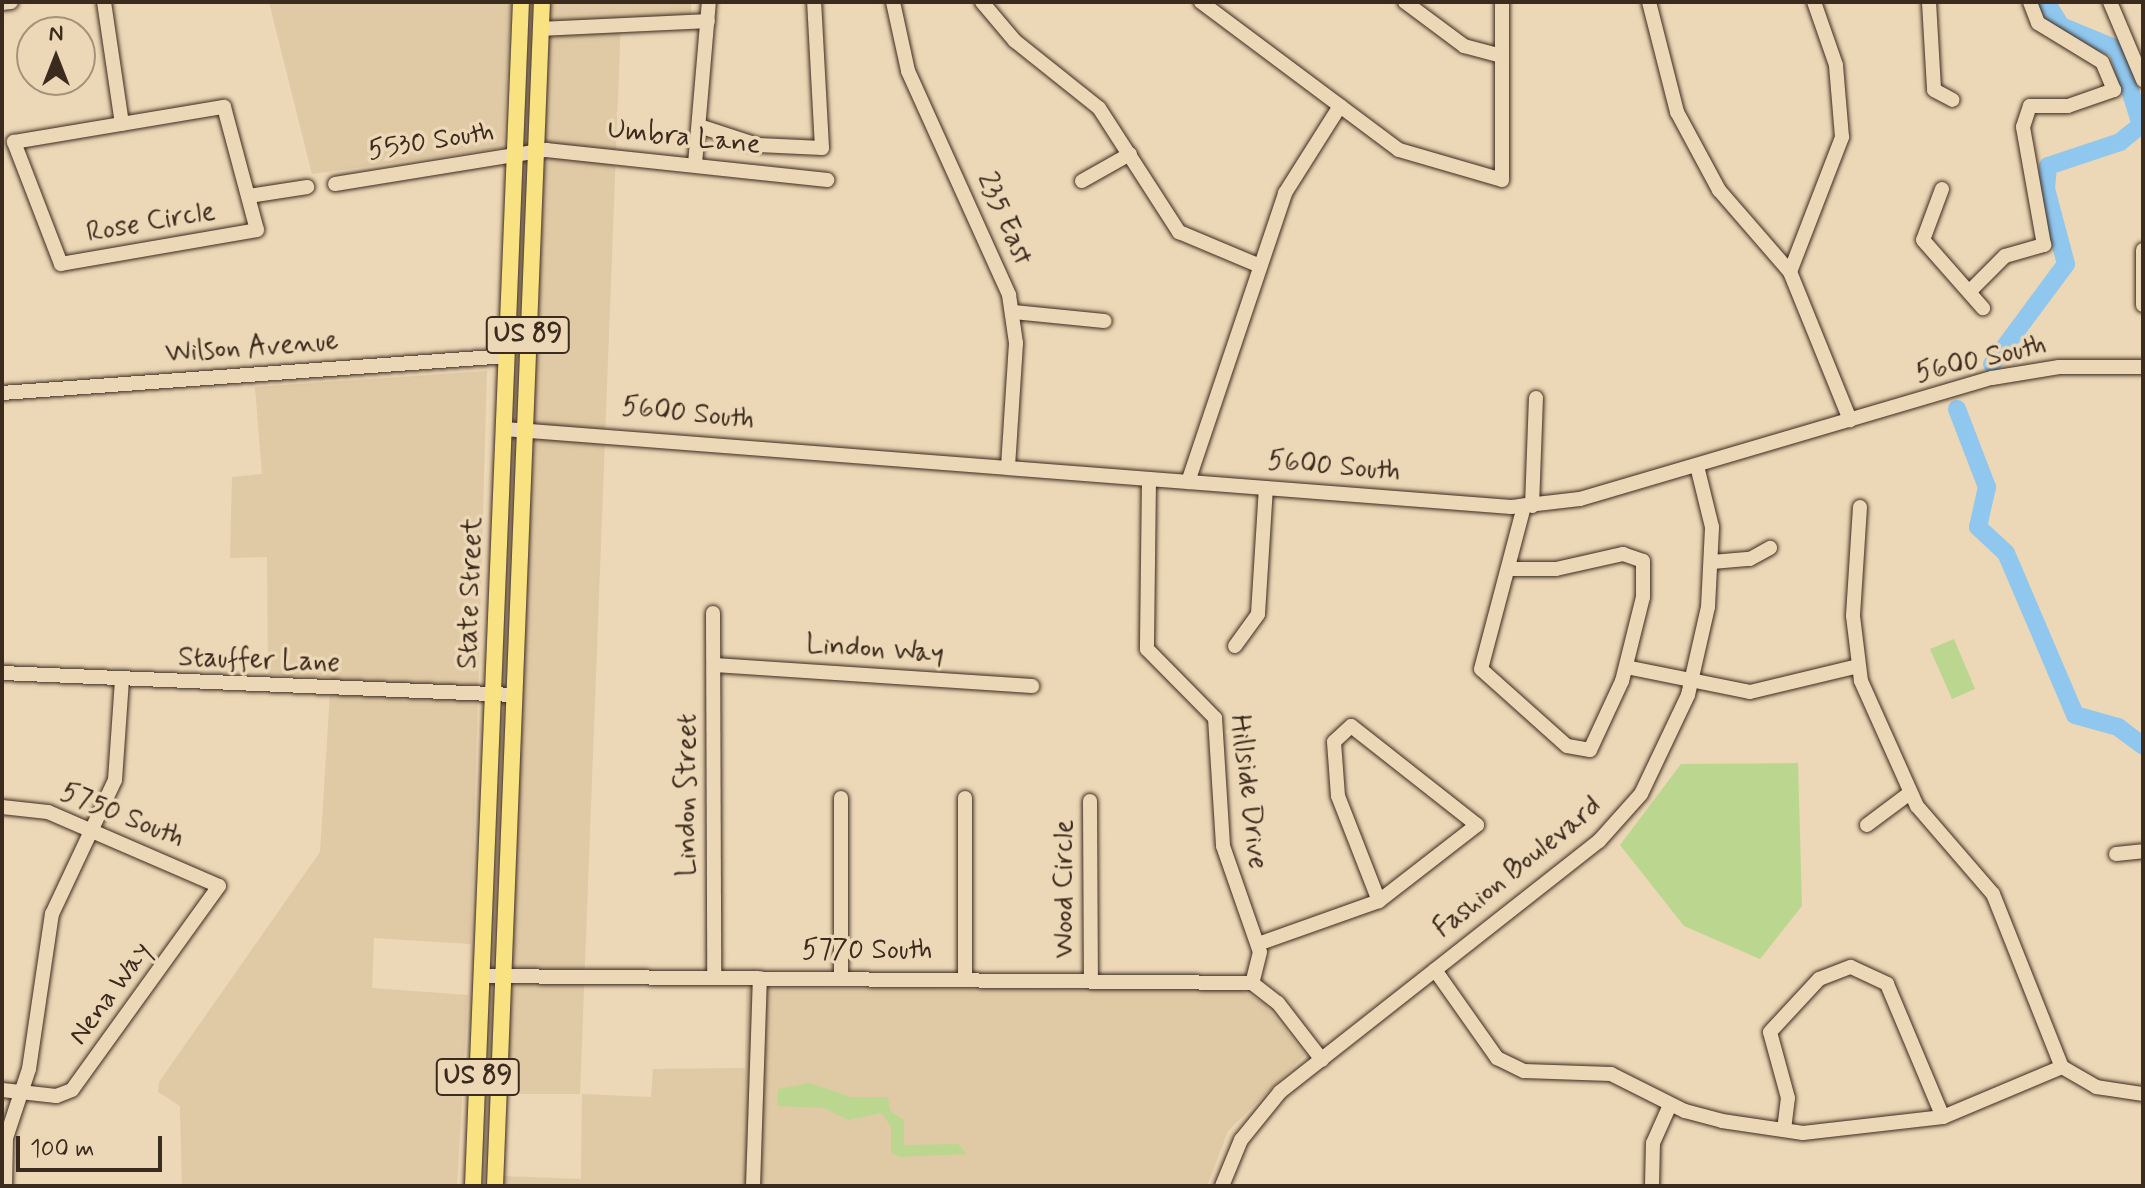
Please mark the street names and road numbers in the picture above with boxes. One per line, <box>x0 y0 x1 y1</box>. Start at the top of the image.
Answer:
street label: Umbra Lane <box>607 113 761 163</box>
street label: 5530 South <box>366 115 496 169</box>
street label: 235 East <box>969 167 1039 271</box>
street label: Rose Circle <box>84 195 218 251</box>
road number: US 89 <box>484 313 572 357</box>
street label: Wilson Avenue <box>166 325 338 371</box>
street label: 5600 South <box>1912 329 2050 391</box>
street label: 5600 South <box>620 390 756 438</box>
street label: 5600 South <box>1266 444 1402 490</box>
street label: State Street <box>452 516 490 670</box>
street label: Lindon Way <box>803 628 947 672</box>
street label: Stauffer Lane <box>176 641 342 681</box>
street label: Lindon Street <box>671 711 705 879</box>
street label: Hillside Drive <box>1222 714 1274 870</box>
street label: 5750 South <box>55 776 189 856</box>
street label: Fashion Boulevard <box>1429 791 1607 945</box>
street label: Wood Circle <box>1048 820 1082 958</box>
street label: 5770 South <box>802 934 932 968</box>
street label: Nena Way <box>62 935 160 1053</box>
road number: US 89 <box>434 1055 522 1099</box>

